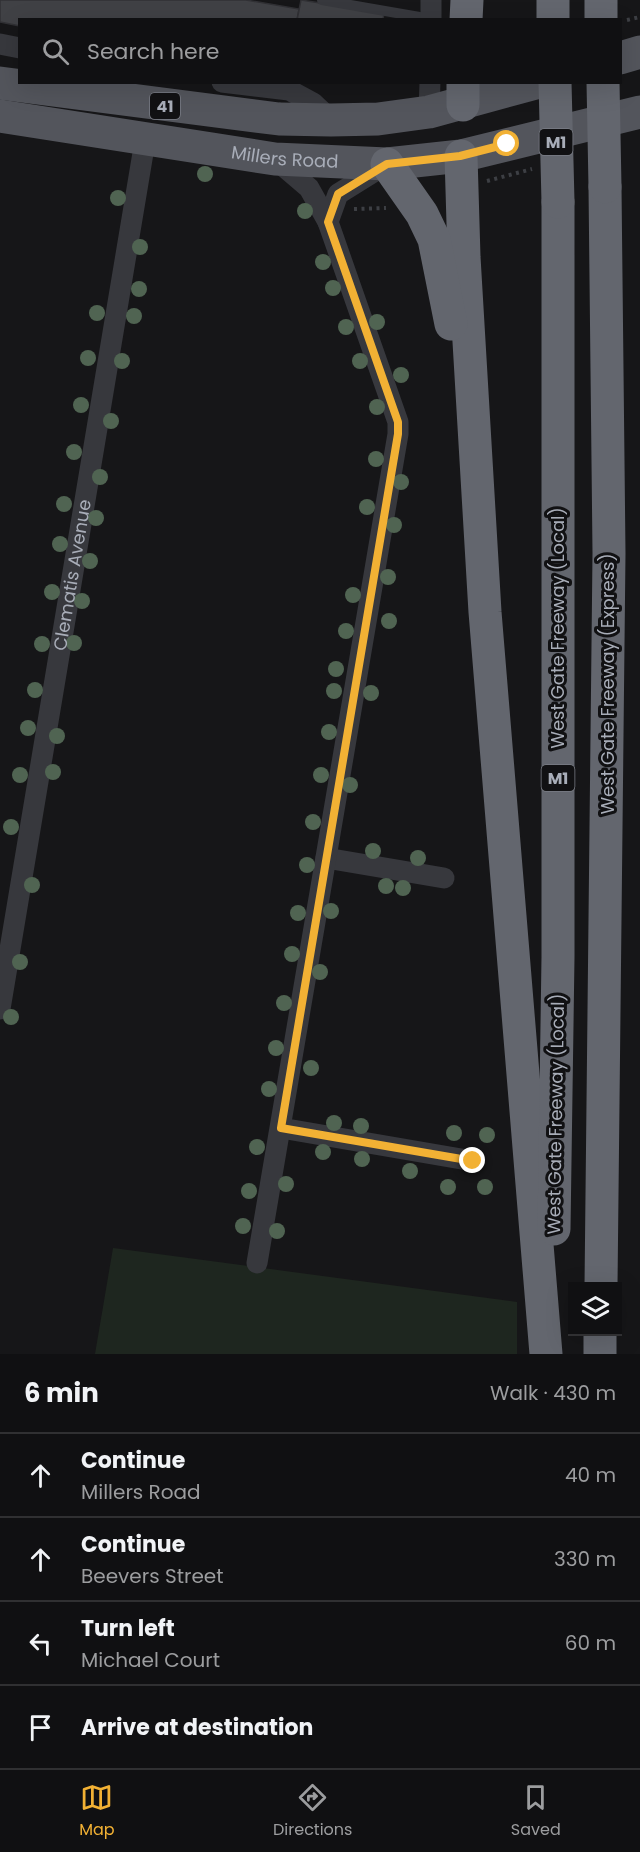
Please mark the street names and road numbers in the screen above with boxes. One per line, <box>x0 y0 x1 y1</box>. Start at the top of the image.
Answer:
road number: 41 <box>150 93 180 119</box>
road number: M1 <box>540 129 572 155</box>
street label: Millers Road <box>229 139 339 174</box>
street label: Clematis Avenue <box>47 497 97 652</box>
street label: West Gate Freeway (Local) <box>545 507 570 749</box>
street label: West Gate Freeway (Express) <box>595 553 620 815</box>
road number: M1 <box>542 765 574 791</box>
street label: West Gate Freeway (Local) <box>541 993 570 1235</box>

